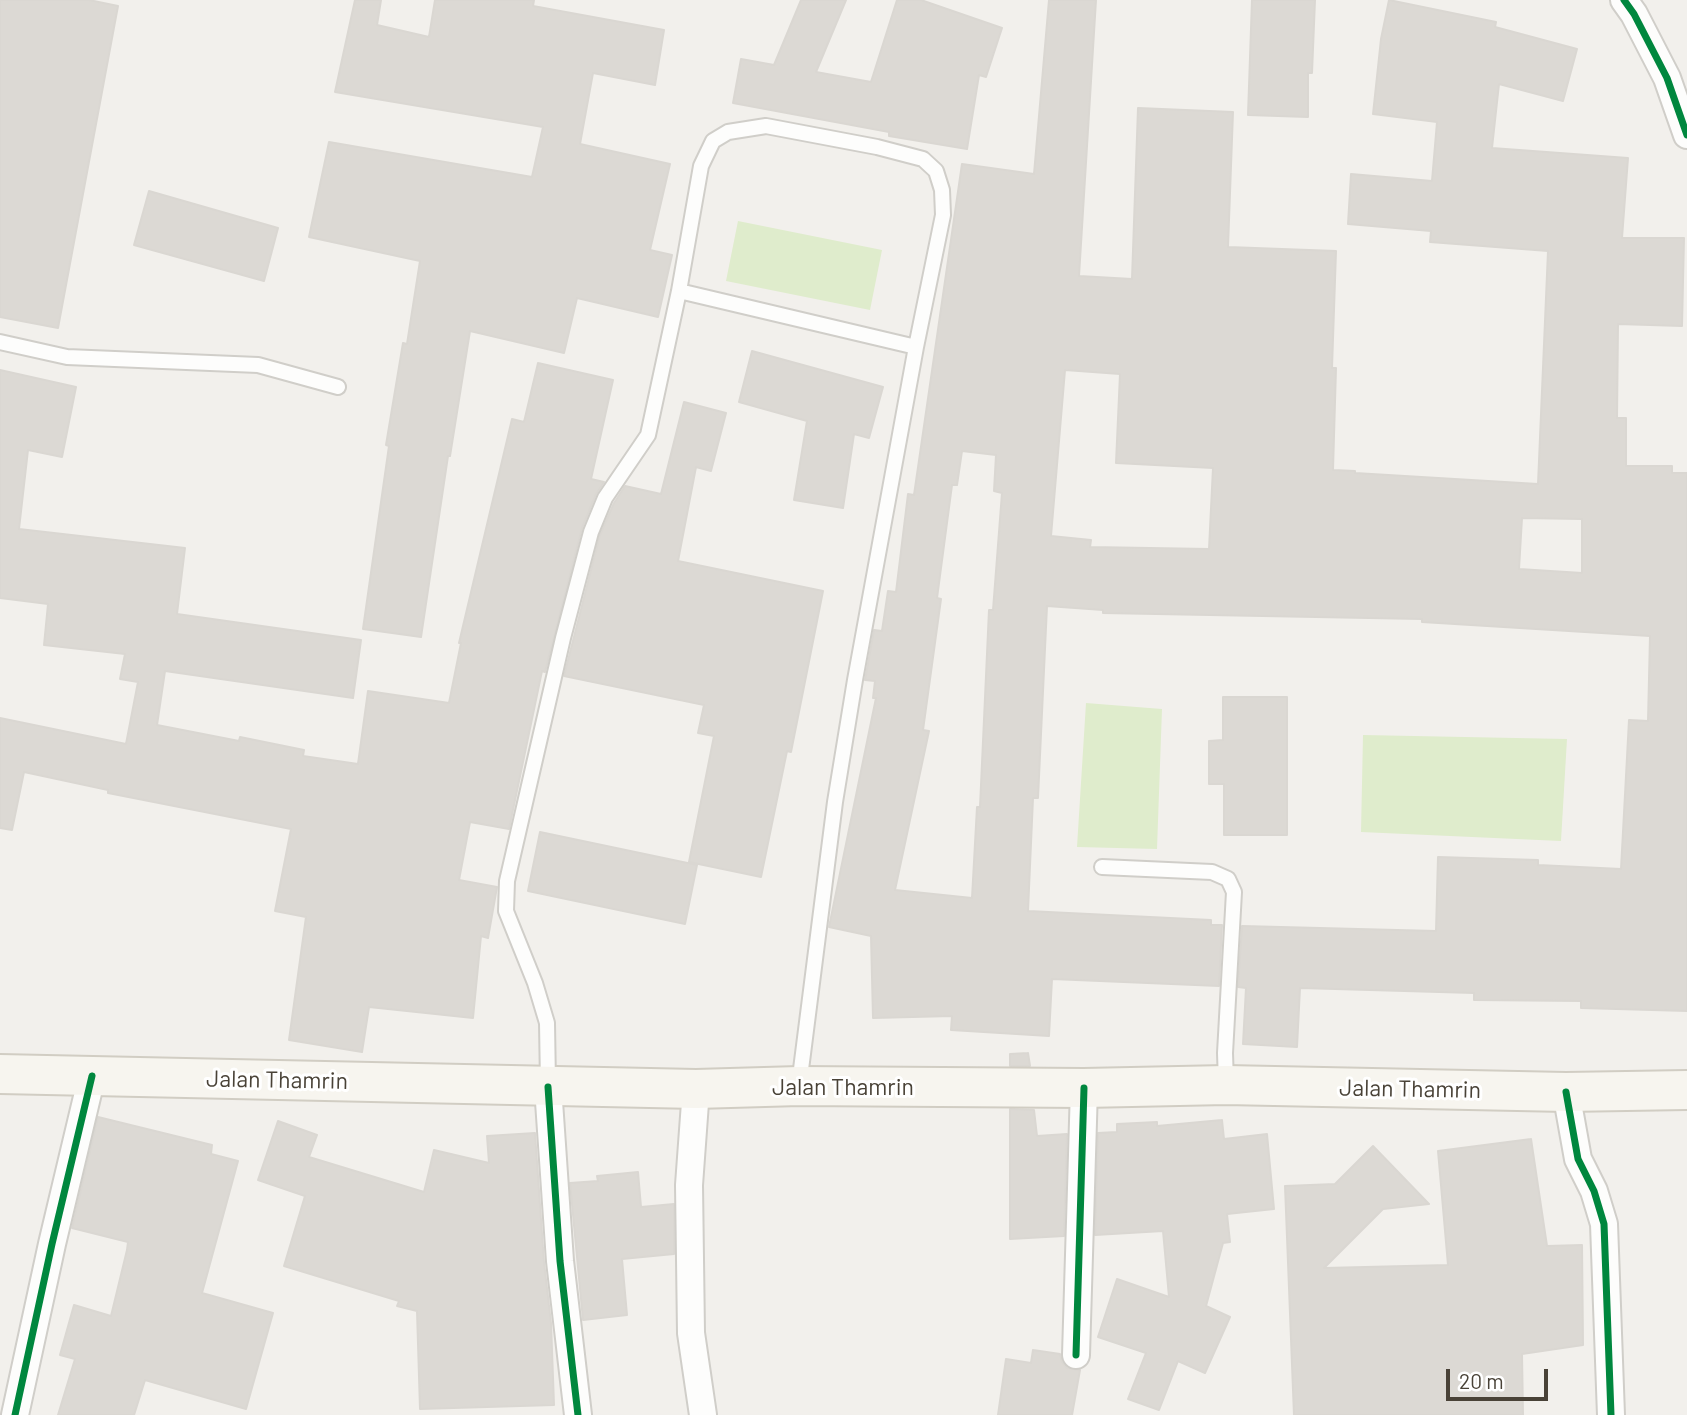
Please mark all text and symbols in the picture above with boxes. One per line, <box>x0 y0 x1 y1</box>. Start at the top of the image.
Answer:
street label: Jalan Thamrin <box>206 1065 348 1095</box>
street label: Jalan Thamrin <box>772 1073 914 1101</box>
street label: Jalan Thamrin <box>1339 1074 1481 1104</box>
scale bar <box>1449 1356 1550 1400</box>
text: 20 m <box>1459 1368 1504 1393</box>

